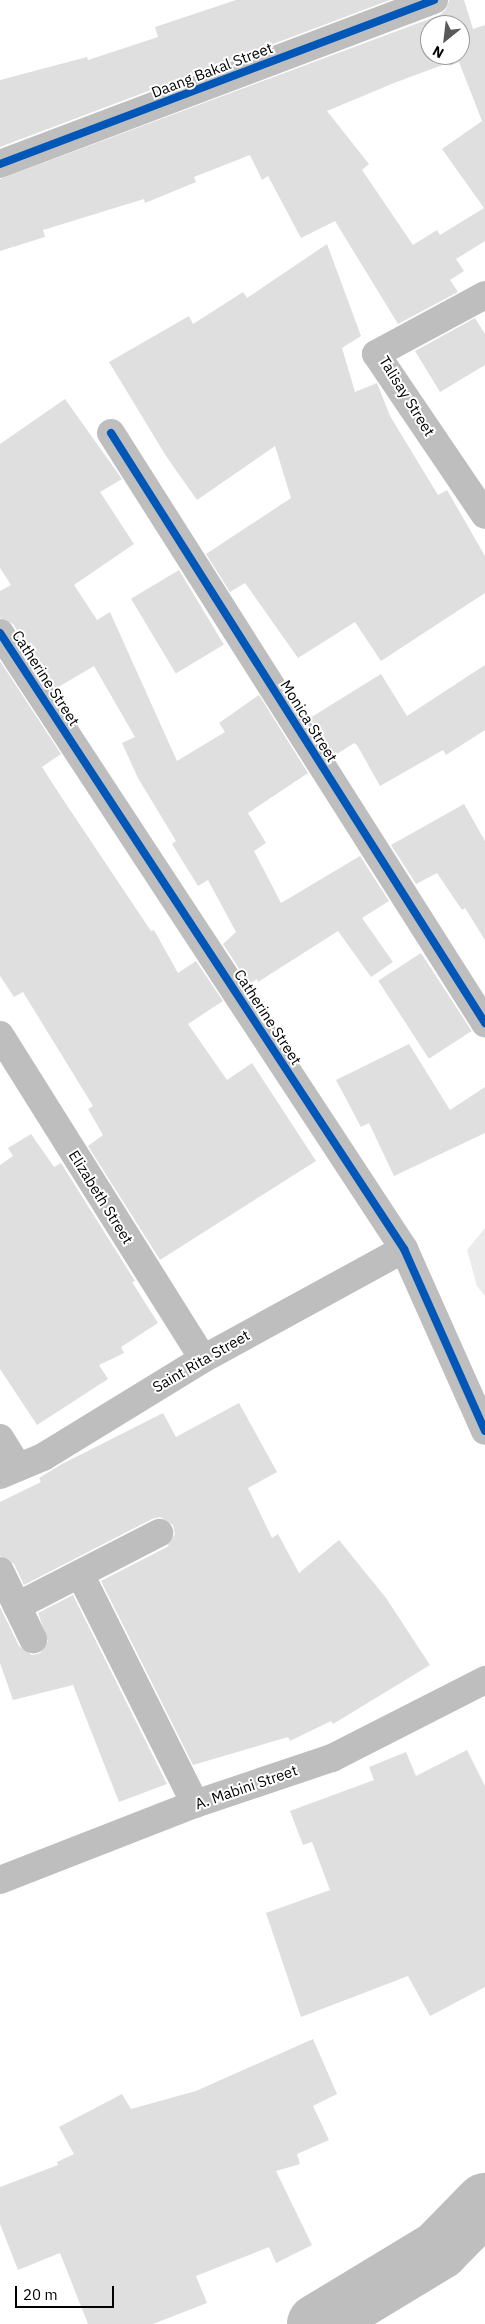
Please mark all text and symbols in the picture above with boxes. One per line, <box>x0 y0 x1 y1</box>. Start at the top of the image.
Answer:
north arrow <box>420 15 470 65</box>
street label: Daang Bakal Street <box>149 39 275 101</box>
text: N <box>429 42 447 63</box>
street label: Talisay Street <box>375 353 439 439</box>
street label: Catherine Street <box>8 627 84 729</box>
street label: Monica Street <box>277 677 341 765</box>
street label: Catherine Street <box>230 966 306 1068</box>
street label: Elizabeth Street <box>65 1147 137 1247</box>
street label: Saint Rita Street <box>149 1326 253 1396</box>
street label: A. Mabini Street <box>192 1761 300 1813</box>
scale bar <box>18 2276 116 2308</box>
text: 20 m <box>23 2285 58 2304</box>

